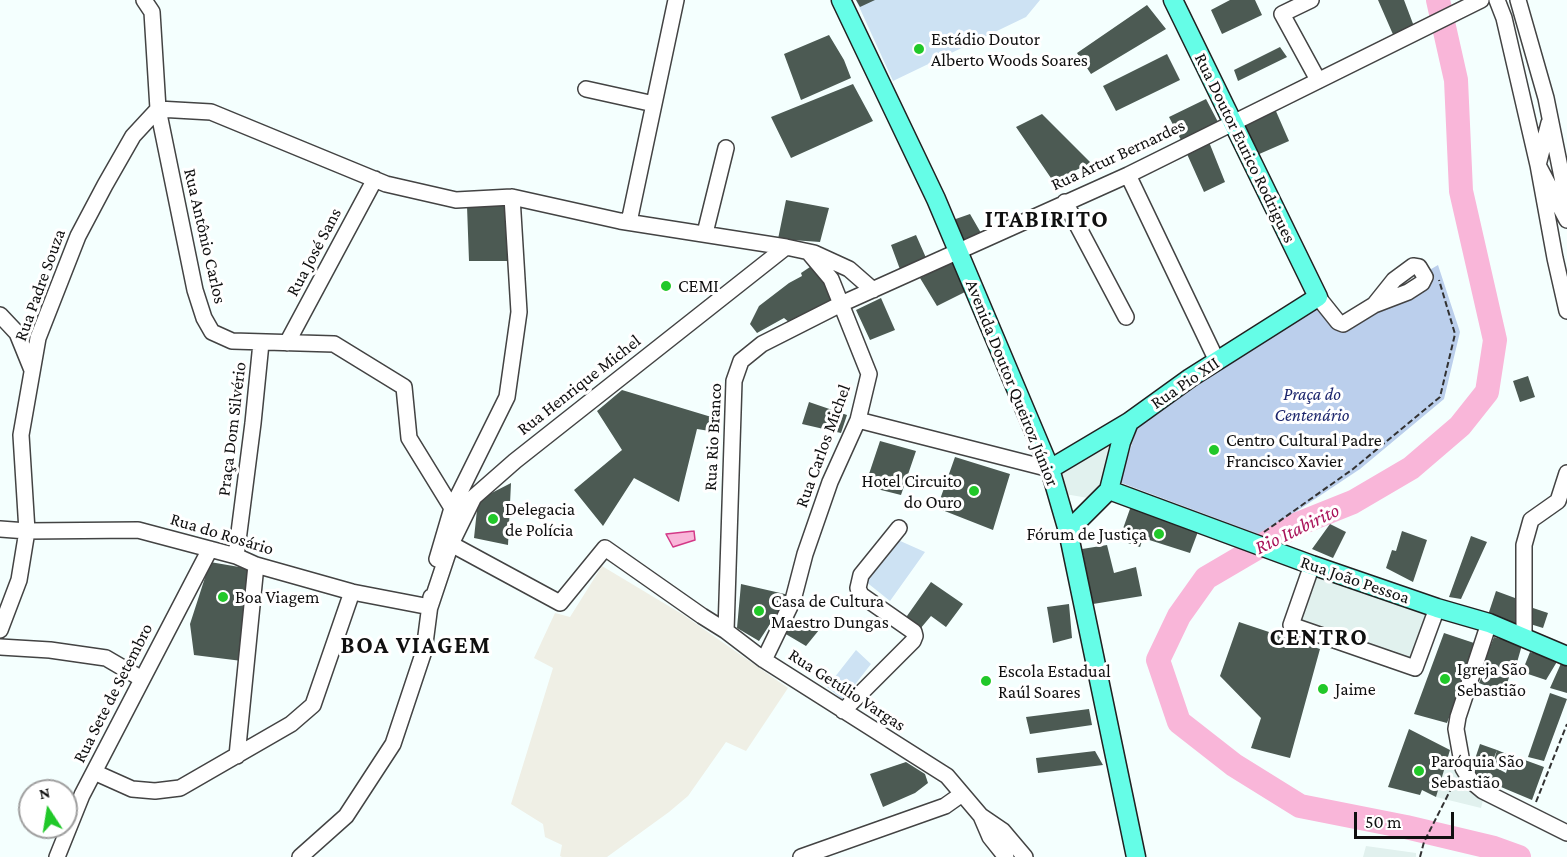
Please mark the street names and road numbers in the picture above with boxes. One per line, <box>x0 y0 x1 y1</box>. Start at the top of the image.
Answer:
street label: Rua Doutor Eurico Rodrigues <box>1190 50 1300 246</box>
street label: Rua Artur Bernardes <box>1047 114 1189 196</box>
street label: Rua Antônio Carlos <box>179 166 231 306</box>
street label: Rua José Sans <box>282 204 346 300</box>
street label: Rua Padre Souza <box>10 226 70 344</box>
street label: Avenida Doutor Queiroz Júnior <box>961 276 1063 490</box>
street label: Rua Henrique Michel <box>513 330 645 440</box>
street label: Rua Pio XII <box>1147 352 1223 414</box>
street label: Praça Dom Silvério <box>213 361 251 497</box>
street label: Rua Carlos Michel <box>791 381 855 511</box>
street label: Rua Rio Branco <box>699 382 727 492</box>
street label: Rua do Rosário <box>168 508 276 560</box>
street label: Rua João Pessoa <box>1298 551 1412 609</box>
street label: Rua Sete de Setembro <box>68 620 158 766</box>
street label: Rua Getúlio Vargas <box>784 644 910 736</box>

